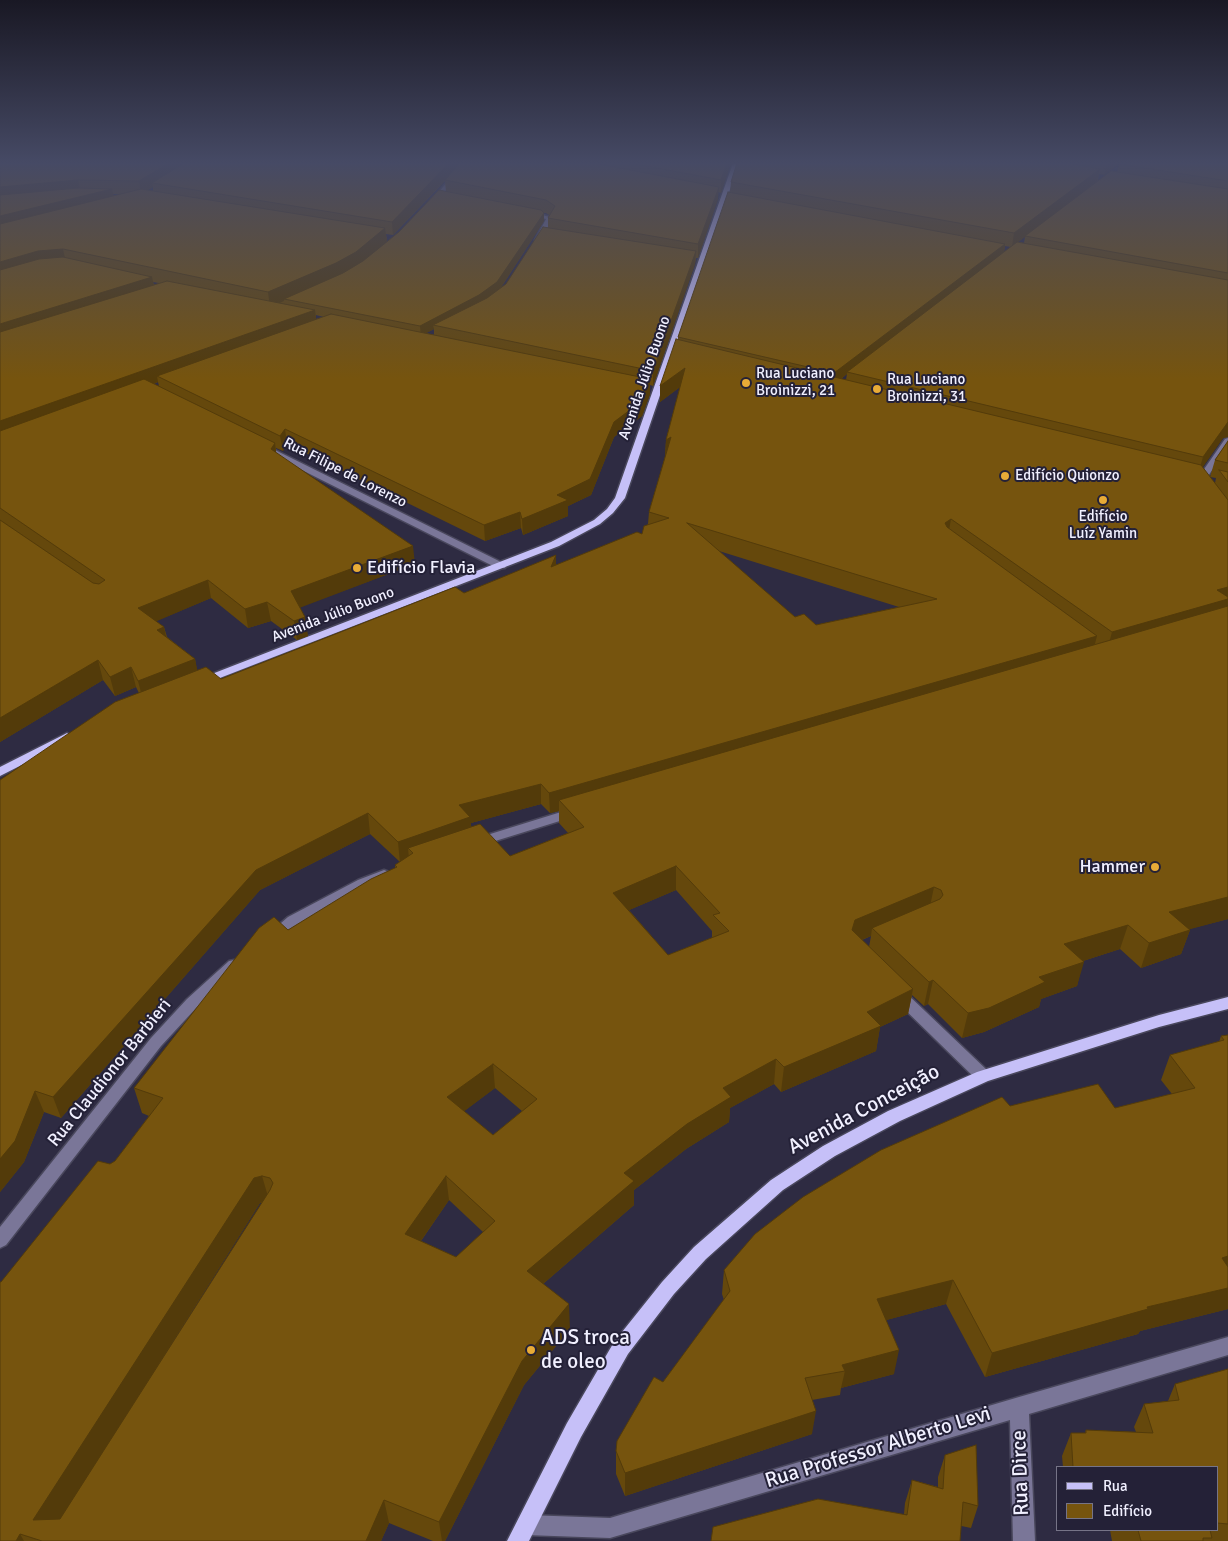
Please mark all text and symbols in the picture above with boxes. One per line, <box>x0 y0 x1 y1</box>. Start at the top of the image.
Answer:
street label: Avenida Júlio Buono <box>615 314 675 442</box>
place label: Rua Luciano Broinizzi, 21 <box>756 365 835 400</box>
place label: Rua Luciano Broinizzi, 31 <box>887 371 966 406</box>
marker: Rua Luciano Broinizzi, 21 <box>740 377 752 389</box>
marker: Rua Luciano Broinizzi, 31 <box>871 383 883 395</box>
street label: Rua Filipe de Lorenzo <box>280 434 410 512</box>
place label: Edifício Quionzo <box>1015 467 1120 485</box>
marker: Edifício Quionzo <box>999 470 1011 482</box>
marker: Edifício Luíz Yamin <box>1097 494 1109 506</box>
place label: Edifício Luíz Yamin <box>1069 508 1137 543</box>
place label: Edifício Flavia <box>367 557 475 579</box>
marker: Edifício Flavia <box>351 562 363 574</box>
street label: Avenida Júlio Buono <box>269 583 397 647</box>
place label: Hammer <box>1079 856 1145 878</box>
marker: Hammer <box>1149 861 1161 873</box>
street label: Rua Claudionor Barbieri <box>44 995 176 1151</box>
street label: Avenida Conceição <box>784 1059 944 1161</box>
place label: ADS troca de oleo <box>541 1325 630 1375</box>
marker: ADS troca de oleo <box>525 1344 537 1356</box>
street label: Rua Professor Alberto Levi <box>762 1402 994 1494</box>
street label: Rua Dirce <box>1007 1430 1035 1516</box>
legend <box>1056 1466 1218 1531</box>
text: Rua <box>1103 1477 1128 1495</box>
text: Edifício <box>1103 1502 1152 1520</box>

